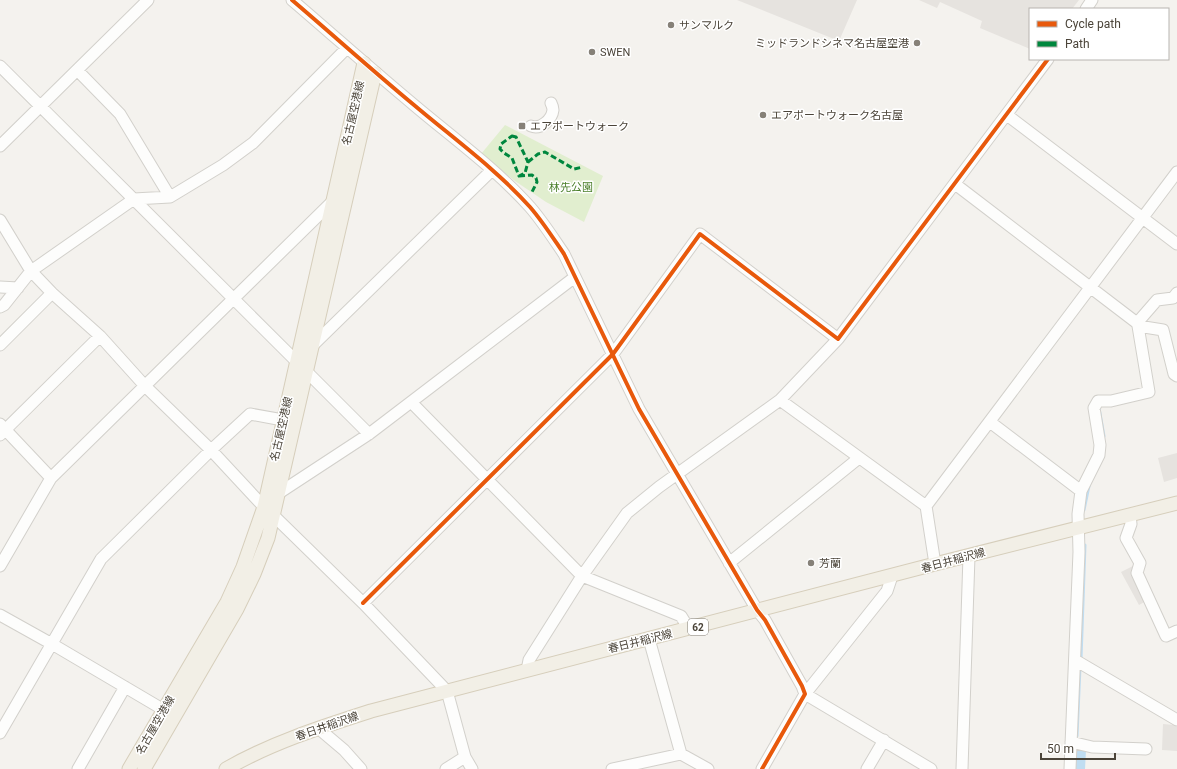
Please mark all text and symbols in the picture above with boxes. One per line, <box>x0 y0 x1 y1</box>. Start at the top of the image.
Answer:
legend <box>1029 8 1169 60</box>
text: Cycle path <box>1065 17 1121 31</box>
place label: サンマルク <box>679 19 734 32</box>
marker: サンマルク <box>666 20 676 30</box>
place label: ミッドランドシネマ名古屋空港 <box>755 37 909 50</box>
text: Path <box>1065 37 1090 51</box>
marker: ミッドランドシネマ名古屋空港 <box>912 38 922 48</box>
place label: SWEN <box>600 46 630 59</box>
marker: SWEN <box>587 47 597 57</box>
street label: 名古屋空港線 <box>340 79 367 147</box>
place label: エアポートウォーク名古屋 <box>771 109 903 122</box>
marker: エアポートウォーク名古屋 <box>758 110 768 120</box>
place label: エアポートウォーク <box>530 120 629 133</box>
marker: エアポートウォーク <box>517 121 527 131</box>
park label: 林先公園 <box>549 181 593 194</box>
street label: 名古屋空港線 <box>268 395 295 463</box>
street label: 春日井稲沢線 <box>920 546 987 575</box>
place label: 芳蘭 <box>819 557 841 570</box>
marker: 芳蘭 <box>806 558 816 568</box>
road number: 62 <box>688 619 708 635</box>
street label: 春日井稲沢線 <box>607 627 674 656</box>
street label: 名古屋空港線 <box>133 693 178 757</box>
street label: 春日井稲沢線 <box>294 710 360 743</box>
scale bar <box>1041 735 1115 761</box>
text: 50 m <box>1047 742 1074 756</box>

